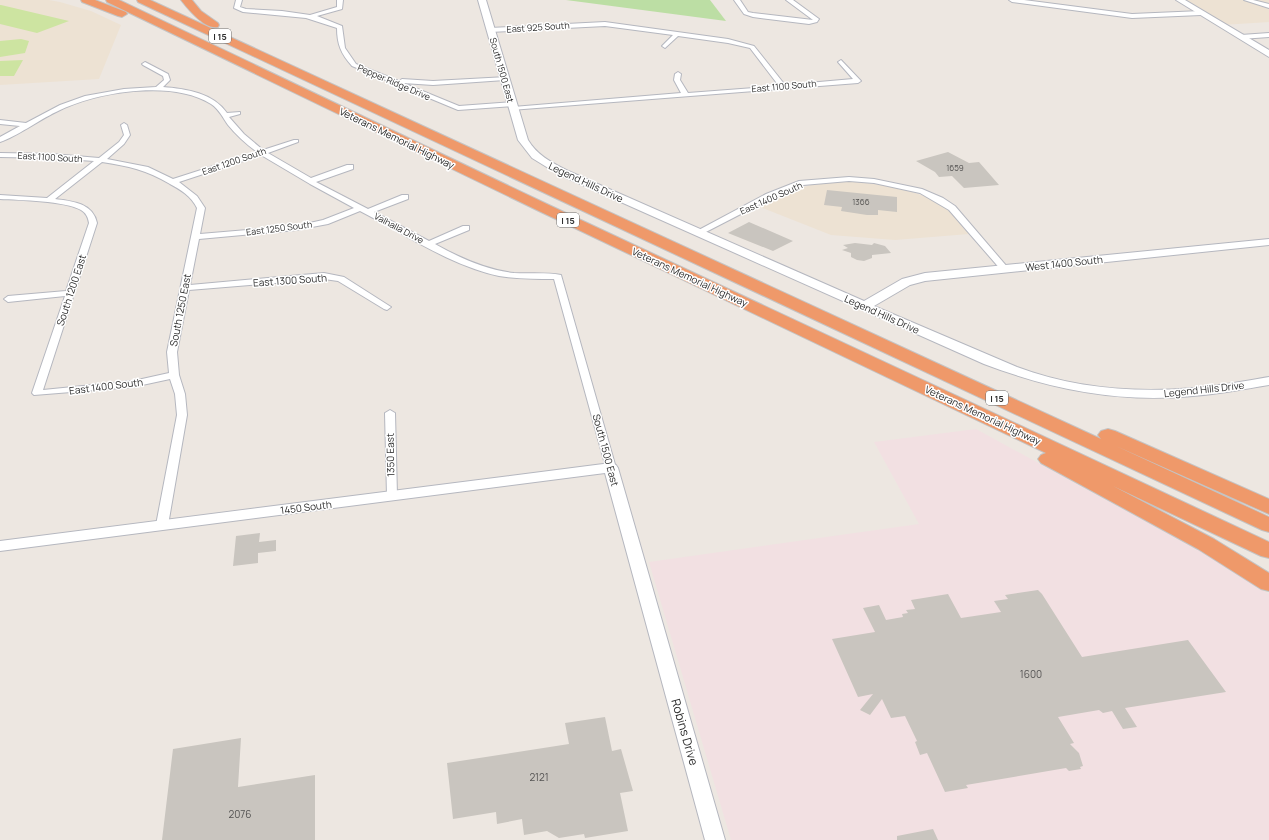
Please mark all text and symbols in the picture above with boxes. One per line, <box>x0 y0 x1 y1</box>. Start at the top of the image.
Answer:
street label: East 925 South <box>506 18 570 36</box>
road number: I 15 <box>209 29 231 43</box>
street label: South 1500 East <box>487 36 518 104</box>
street label: Pepper Ridge Drive <box>356 61 432 103</box>
street label: East 1100 South <box>751 77 817 95</box>
street label: Veterans Memorial Highway <box>337 104 457 172</box>
street label: East 1200 South <box>200 144 268 178</box>
street label: East 1100 South <box>17 149 83 165</box>
street label: Legend Hills Drive <box>546 159 626 205</box>
house number: 1659 <box>946 162 964 173</box>
street label: East 1400 South <box>738 178 804 218</box>
house number: 1366 <box>852 196 870 207</box>
street label: Valhalla Drive <box>372 209 426 247</box>
road number: I 15 <box>557 213 579 227</box>
street label: East 1250 South <box>245 217 313 239</box>
street label: Veterans Memorial Highway <box>630 244 751 310</box>
street label: West 1400 South <box>1025 252 1103 274</box>
street label: South 1200 East <box>53 253 89 327</box>
street label: East 1300 South <box>253 270 328 290</box>
street label: South 1250 East <box>166 272 194 348</box>
street label: Legend Hills Drive <box>842 291 922 337</box>
street label: East 1400 South <box>68 375 144 397</box>
street label: Legend Hills Drive <box>1163 378 1245 400</box>
street label: Veterans Memorial Highway <box>923 382 1044 448</box>
road number: I 15 <box>986 391 1008 405</box>
street label: South 1500 East <box>590 412 622 488</box>
street label: 1350 East <box>383 433 397 477</box>
street label: 1450 South <box>280 497 333 517</box>
house number: 1600 <box>1020 667 1042 681</box>
street label: Robins Drive <box>667 697 703 767</box>
house number: 2121 <box>529 770 549 784</box>
house number: 2076 <box>228 807 252 821</box>

